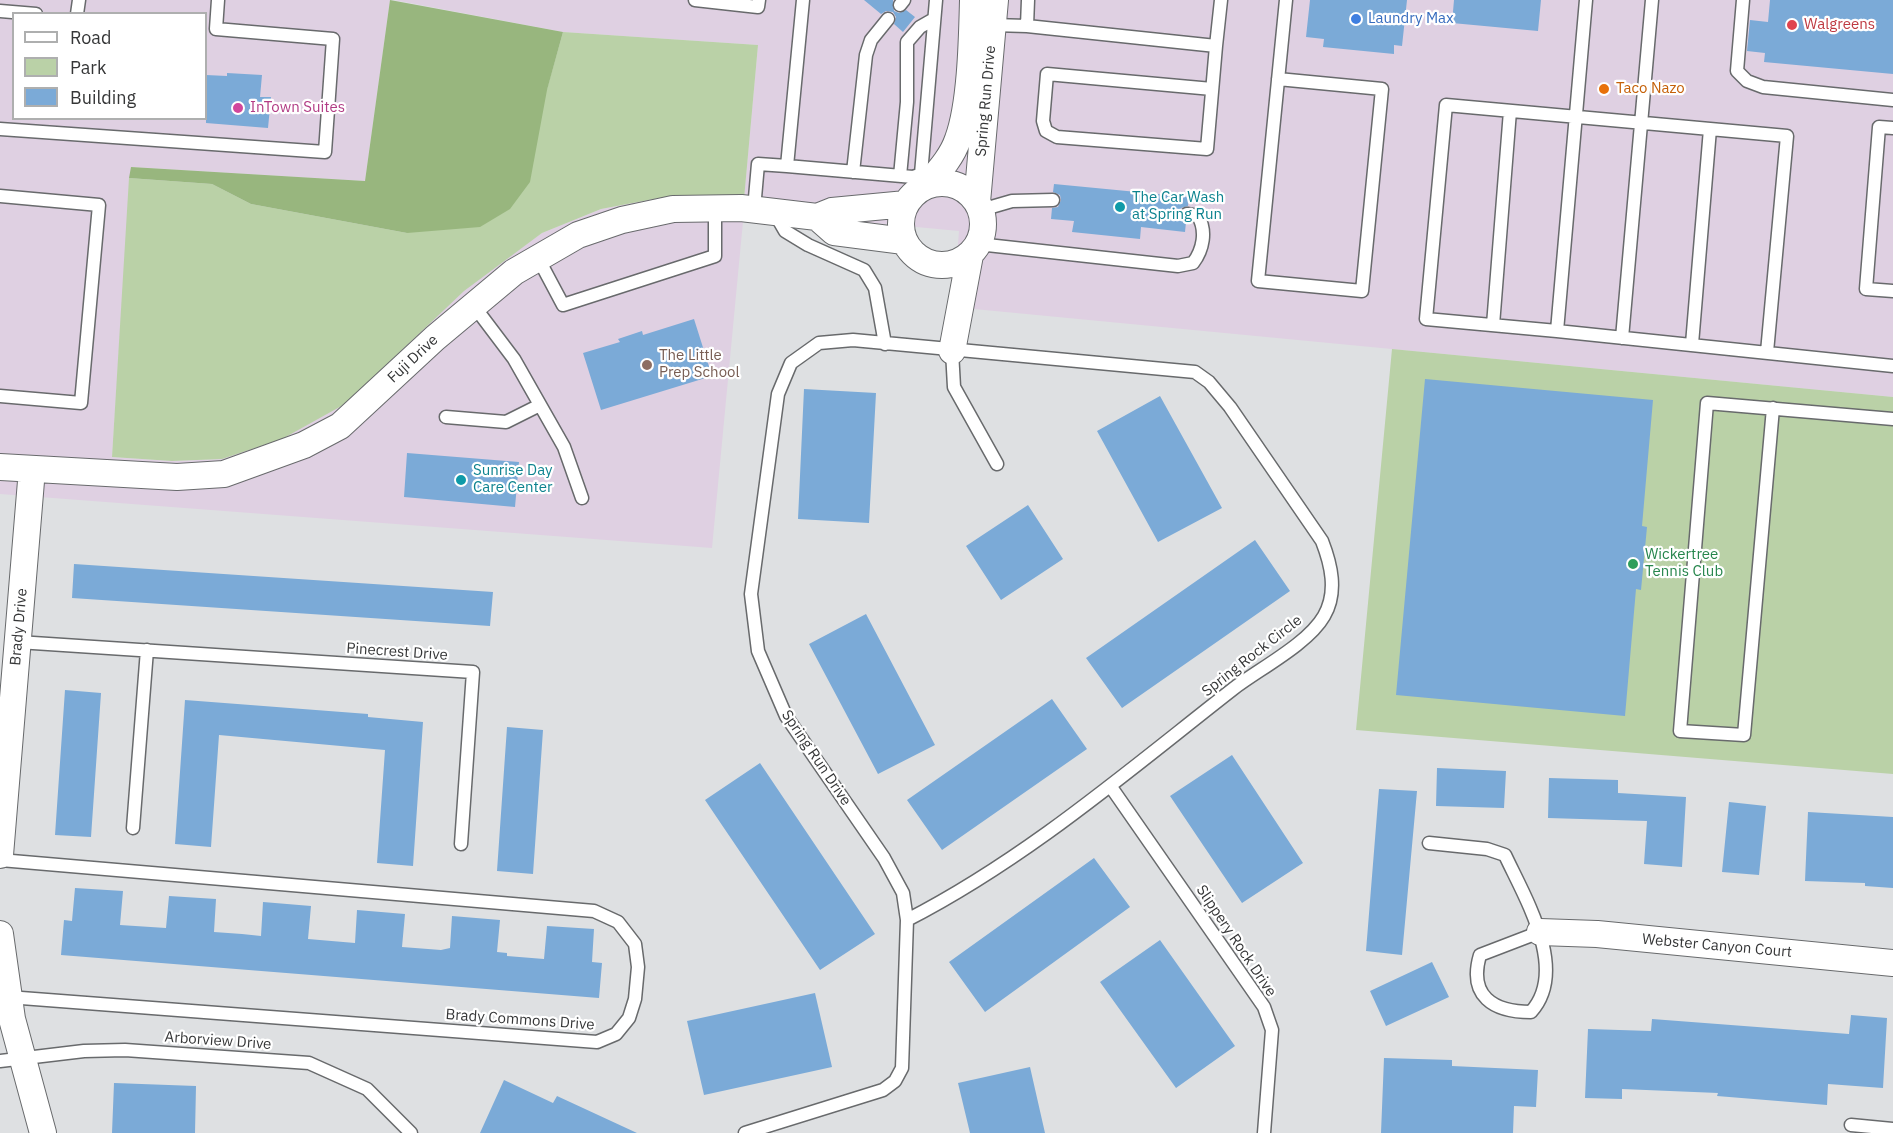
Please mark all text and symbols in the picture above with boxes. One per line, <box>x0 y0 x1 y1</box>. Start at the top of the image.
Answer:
place label: Laundry Max <box>1368 10 1454 28</box>
legend <box>12 12 207 120</box>
marker: Laundry Max <box>1349 12 1363 26</box>
place label: Walgreens <box>1804 16 1875 34</box>
marker: Walgreens <box>1785 18 1799 32</box>
text: Road <box>70 26 111 49</box>
street label: Spring Run Drive <box>972 45 1000 157</box>
text: Park <box>70 56 106 79</box>
place label: Taco Nazo <box>1616 80 1685 98</box>
marker: Taco Nazo <box>1597 82 1611 96</box>
text: Building <box>70 86 136 109</box>
place label: InTown Suites <box>250 99 345 117</box>
marker: InTown Suites <box>231 101 245 115</box>
place label: The Car Wash at Spring Run <box>1132 189 1224 224</box>
marker: The Car Wash at Spring Run <box>1113 200 1127 214</box>
street label: Fuji Drive <box>384 331 442 387</box>
place label: The Little Prep School <box>659 347 740 382</box>
marker: The Little Prep School <box>640 358 654 372</box>
place label: Sunrise Day Care Center <box>473 462 553 497</box>
marker: Sunrise Day Care Center <box>454 473 468 487</box>
place label: Wickertree Tennis Club <box>1645 546 1723 581</box>
marker: Wickertree Tennis Club <box>1626 557 1640 571</box>
street label: Brady Drive <box>7 587 31 667</box>
street label: Spring Rock Circle <box>1198 611 1306 701</box>
street label: Pinecrest Drive <box>346 639 448 665</box>
street label: Spring Run Drive <box>777 707 855 809</box>
street label: Slippery Rock Drive <box>1192 882 1280 1000</box>
street label: Webster Canyon Court <box>1641 930 1793 962</box>
street label: Brady Commons Drive <box>445 1006 595 1034</box>
street label: Arborview Drive <box>164 1028 272 1054</box>

